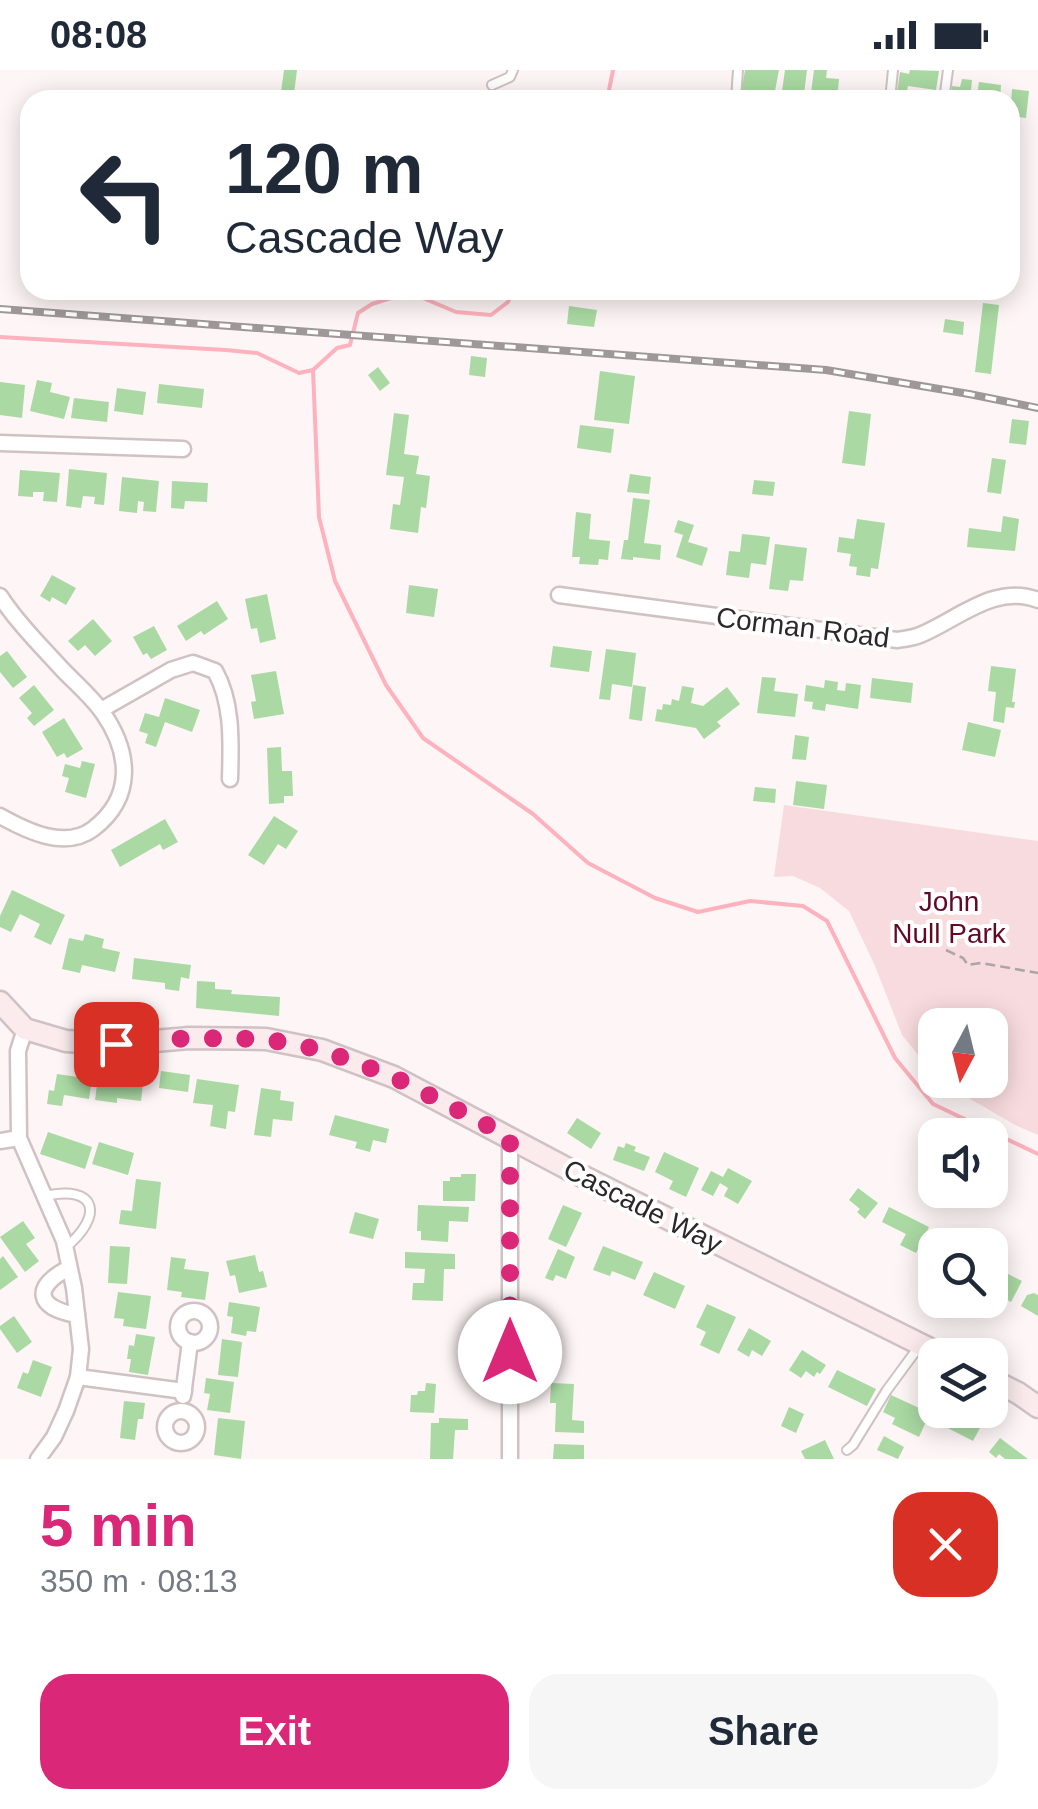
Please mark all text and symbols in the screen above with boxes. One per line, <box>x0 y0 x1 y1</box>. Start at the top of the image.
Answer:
text: 08:08 <box>50 14 147 56</box>
icon: left <box>60 130 190 260</box>
text: 120 m <box>225 130 423 208</box>
text: Cascade Way <box>225 212 503 263</box>
street label: Corman Road <box>715 601 891 654</box>
park label: John Null Park <box>892 886 1007 949</box>
pin <box>74 1002 159 1087</box>
north arrow <box>918 1008 1008 1098</box>
map controls <box>918 1008 1008 1428</box>
icon: arrive <box>89 1017 144 1072</box>
button: sound <box>918 1118 1008 1208</box>
street label: Cascade Way <box>559 1153 727 1260</box>
button: search <box>918 1228 1008 1318</box>
position arrow <box>458 1300 562 1404</box>
button: layers <box>918 1338 1008 1428</box>
text: 5 min <box>40 1492 197 1559</box>
button: close <box>893 1492 998 1597</box>
text: 350 m · 08:13 <box>40 1563 237 1599</box>
button: Exit <box>40 1674 509 1789</box>
button: Share <box>529 1674 998 1789</box>

